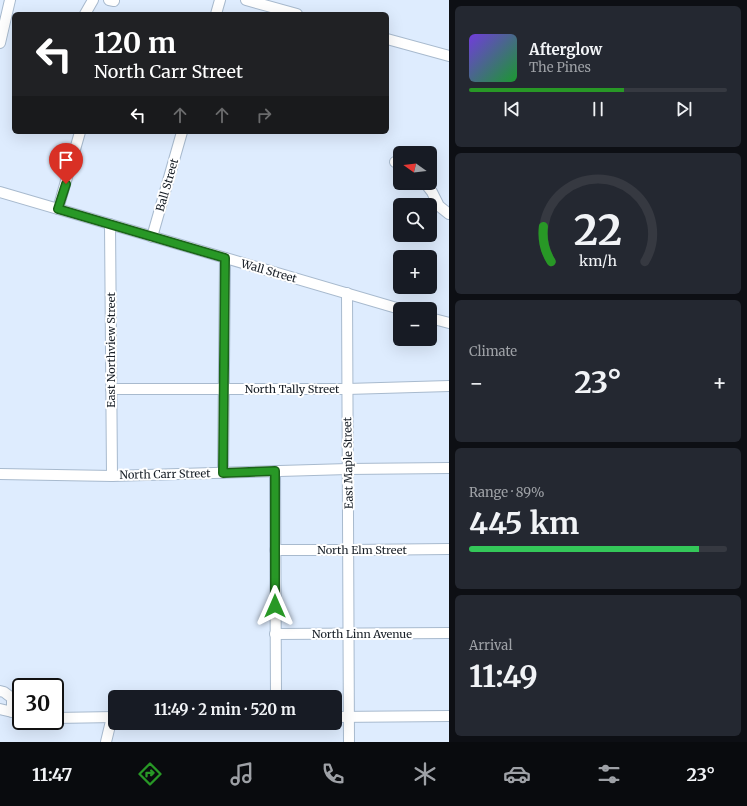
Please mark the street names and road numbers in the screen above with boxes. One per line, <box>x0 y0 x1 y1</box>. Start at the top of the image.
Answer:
street label: Ball Street <box>153 156 181 213</box>
street label: Wall Street <box>239 256 299 286</box>
street label: East Northview Street <box>104 291 118 408</box>
street label: North Tally Street <box>245 382 340 396</box>
street label: East Maple Street <box>340 416 356 509</box>
street label: North Carr Street <box>119 466 211 482</box>
street label: North Elm Street <box>317 543 407 557</box>
street label: North Linn Avenue <box>312 627 412 641</box>

